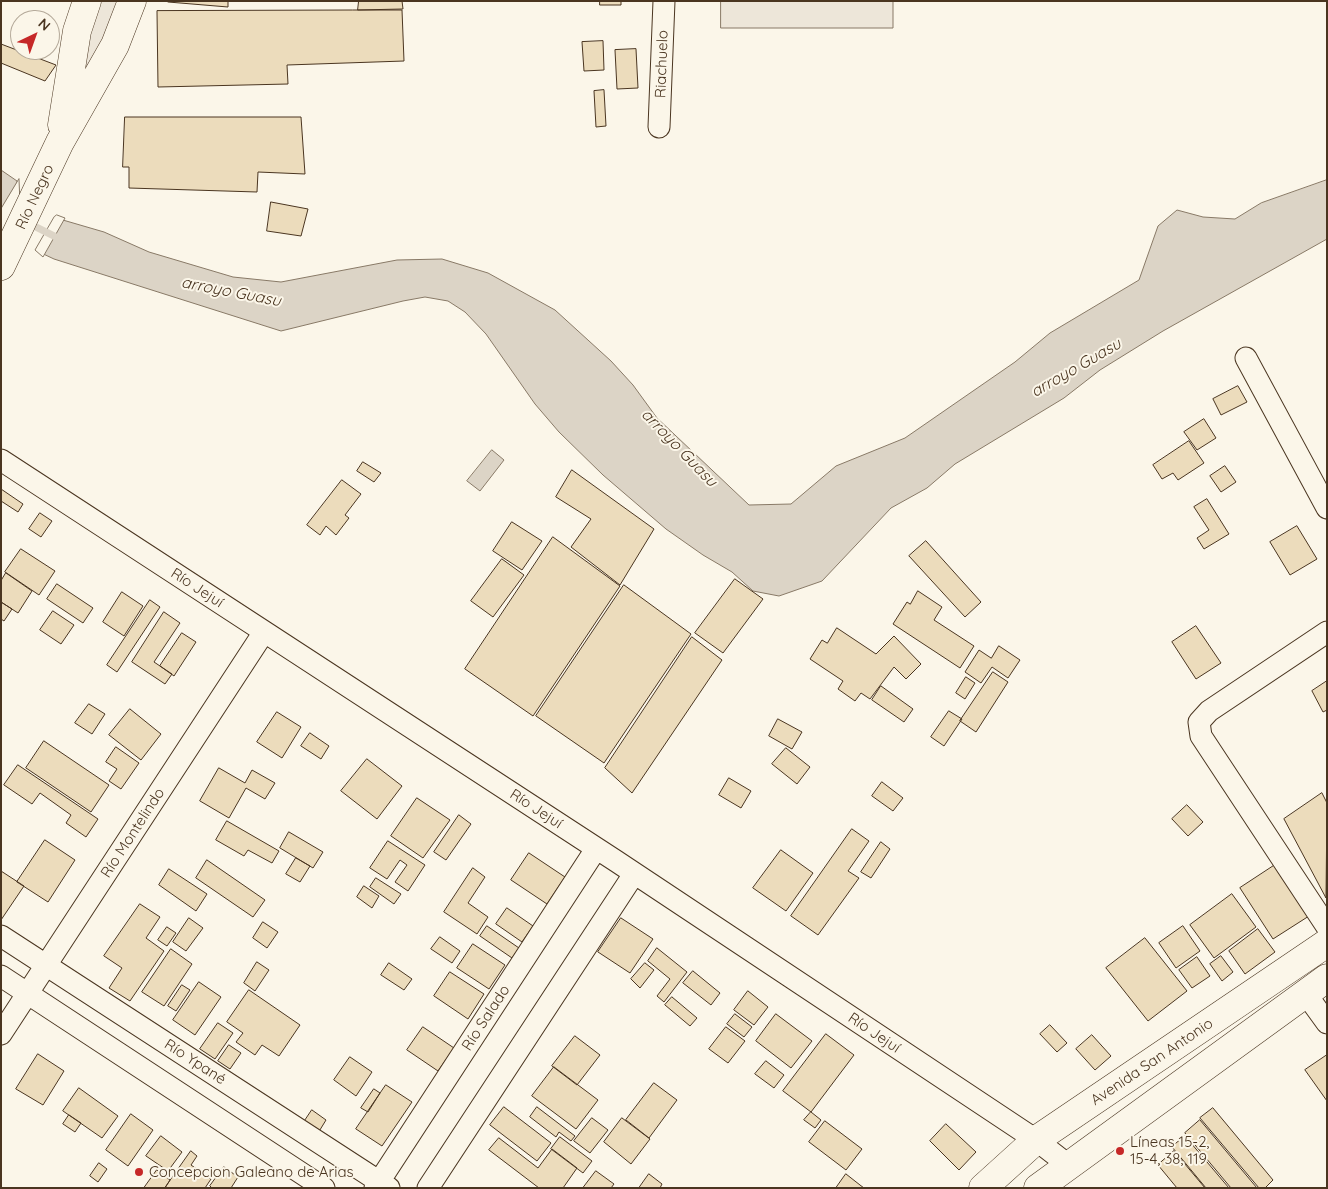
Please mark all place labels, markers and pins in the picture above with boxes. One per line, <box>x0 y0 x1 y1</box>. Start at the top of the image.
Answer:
place label: Líneas 15-2, 15-4, 38, 119 <box>1130 1133 1209 1168</box>
marker: Líneas 15-2, 15-4, 38, 119 <box>1114 1145 1126 1157</box>
place label: Concepcion Galeano de Arias <box>149 1163 354 1181</box>
marker: Concepcion Galeano de Arias <box>133 1166 145 1178</box>

